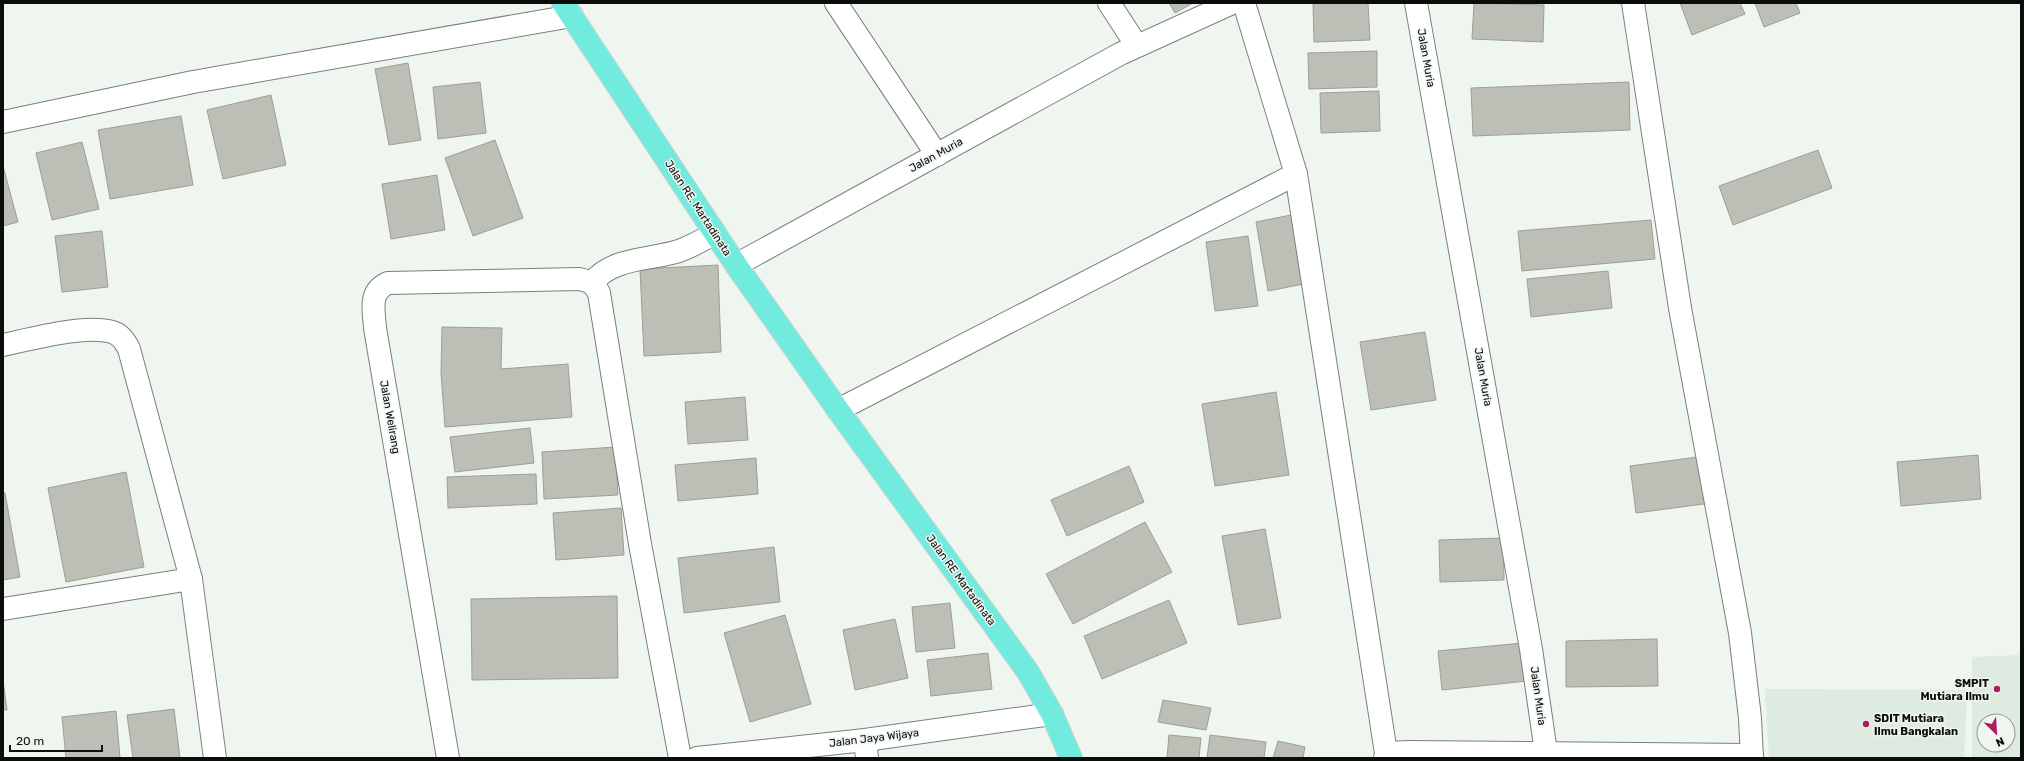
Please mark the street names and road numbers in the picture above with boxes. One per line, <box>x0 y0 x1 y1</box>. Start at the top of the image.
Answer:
street label: Jalan Muria <box>1414 28 1438 88</box>
street label: Jalan Muria <box>907 135 965 175</box>
street label: Jalan RE. Martadinata <box>662 157 734 259</box>
street label: Jalan Muria <box>1471 347 1495 407</box>
street label: Jalan Welirang <box>377 379 403 455</box>
street label: Jalan RE Martadinata <box>924 532 998 628</box>
street label: Jalan Muria <box>1527 666 1549 726</box>
street label: Jalan Jaya Wijaya <box>828 726 920 750</box>

